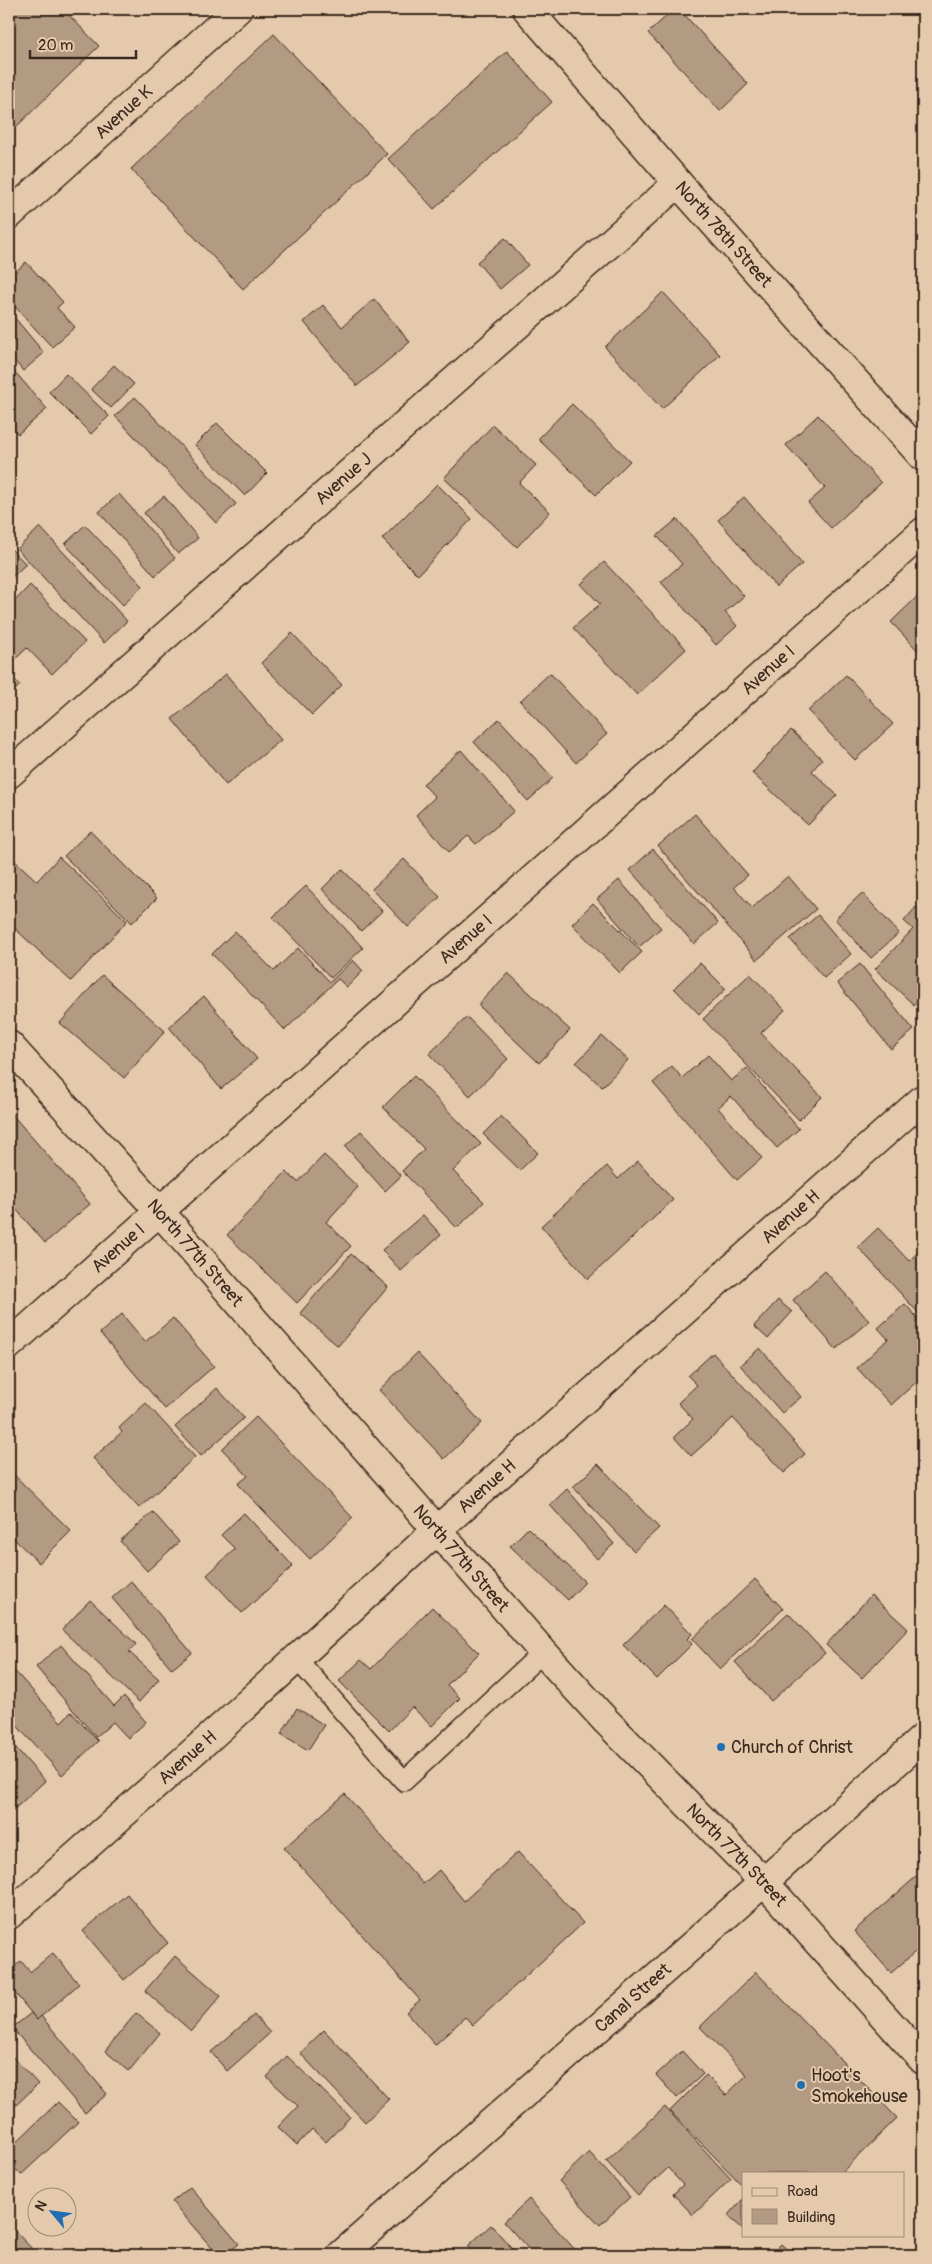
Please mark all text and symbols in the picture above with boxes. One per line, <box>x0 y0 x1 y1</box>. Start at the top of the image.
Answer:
scale bar <box>30 28 136 60</box>
text: 20 m <box>38 36 73 55</box>
street label: Avenue K <box>90 80 157 144</box>
street label: North 78th Street <box>670 176 778 293</box>
street label: Avenue J <box>310 448 376 510</box>
street label: Avenue I <box>736 640 800 700</box>
street label: Avenue I <box>434 909 497 969</box>
street label: Avenue H <box>756 1185 824 1249</box>
street label: North 77th Street <box>142 1194 249 1312</box>
street label: Avenue I <box>86 1218 150 1278</box>
street label: Avenue H <box>453 1454 521 1518</box>
street label: North 77th Street <box>408 1499 515 1617</box>
street label: Avenue H <box>153 1725 221 1789</box>
place label: Church of Christ <box>731 1736 854 1759</box>
marker: Church of Christ <box>715 1741 727 1753</box>
street label: North 77th Street <box>681 1798 793 1912</box>
street label: Canal Street <box>590 1957 676 2038</box>
place label: Hoot's Smokehouse <box>811 2064 908 2108</box>
marker: Hoot's Smokehouse <box>795 2079 807 2091</box>
legend <box>742 2172 904 2236</box>
text: Road <box>787 2182 818 2201</box>
north arrow <box>28 2186 78 2236</box>
text: N <box>31 2198 51 2214</box>
text: Building <box>787 2208 835 2227</box>

